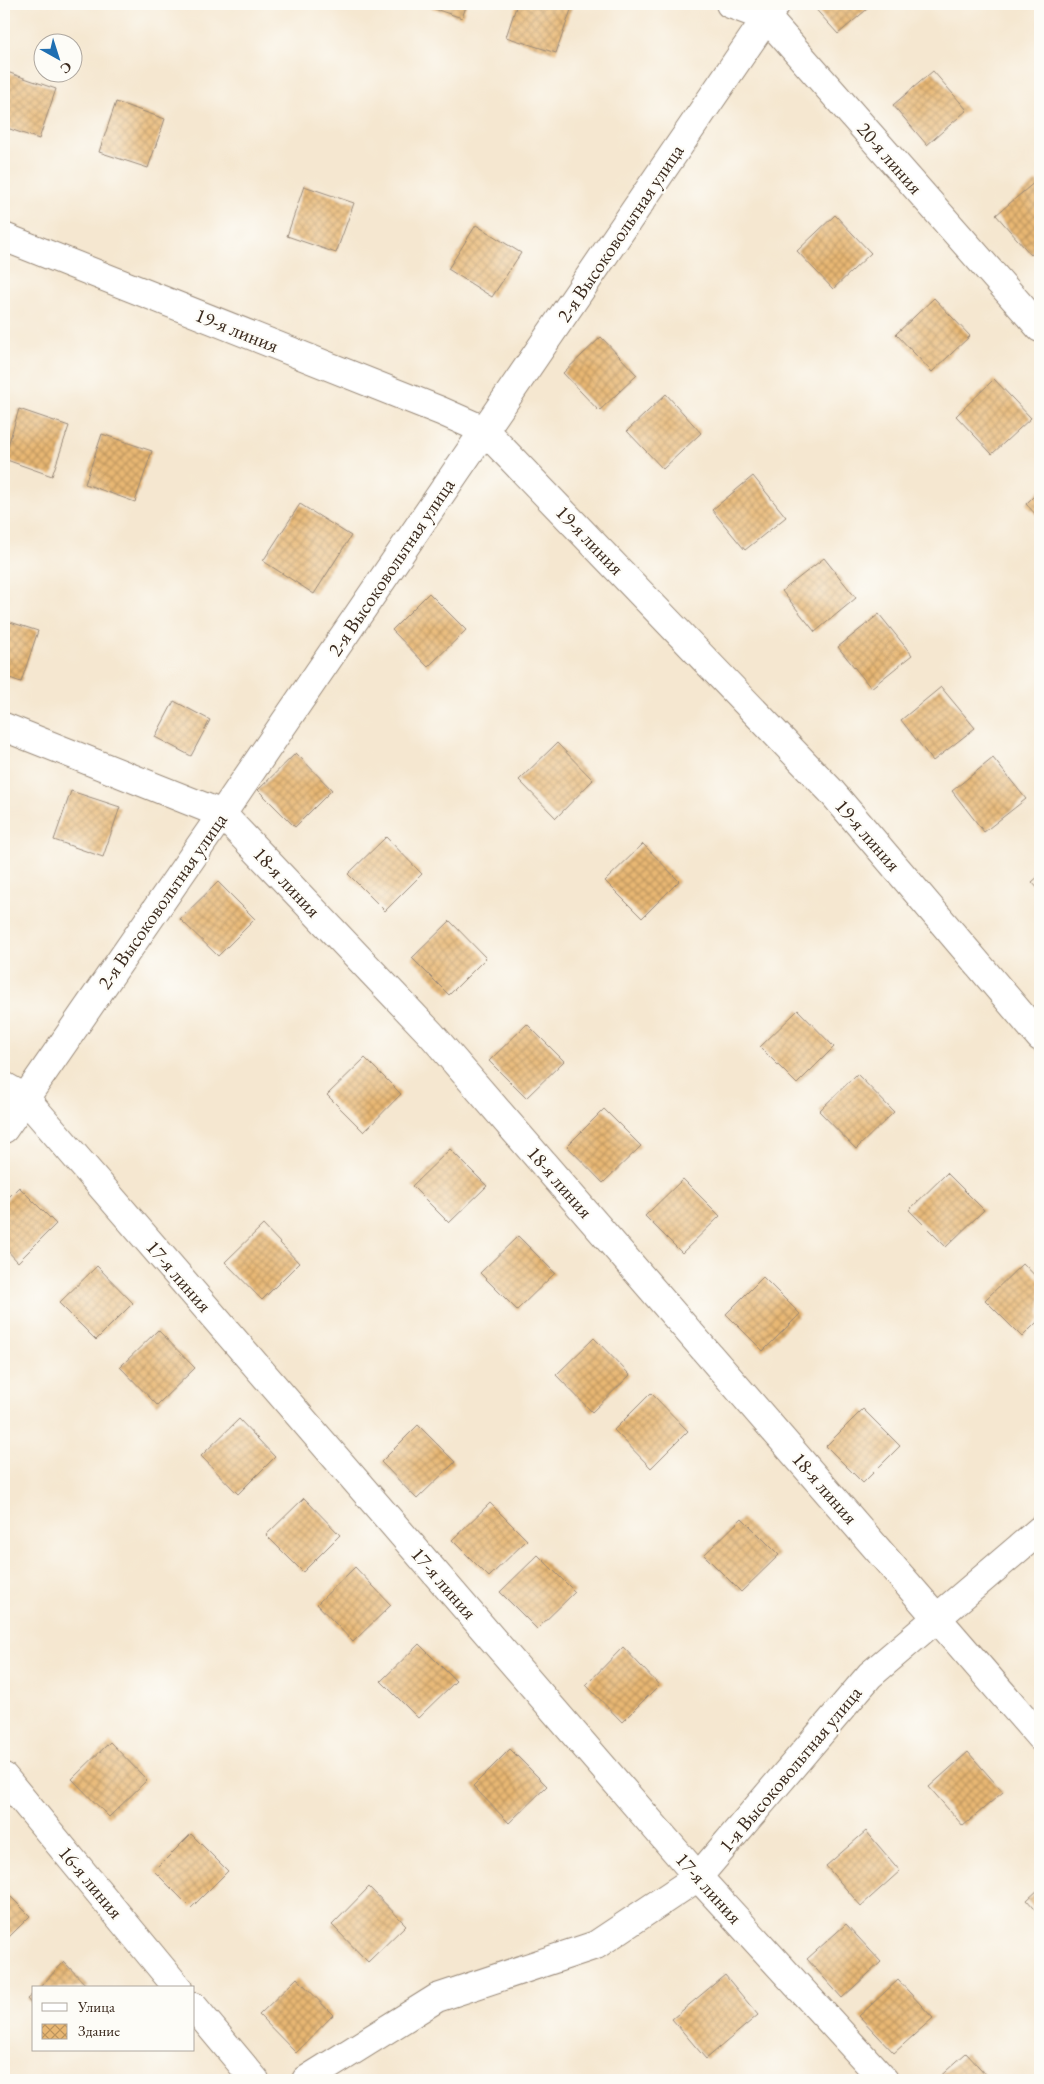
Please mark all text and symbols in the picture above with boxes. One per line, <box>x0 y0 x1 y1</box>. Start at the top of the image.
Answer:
north arrow <box>32 32 82 82</box>
text: С <box>57 58 76 78</box>
street label: 20-я линия <box>851 116 929 200</box>
street label: 2-я Высоковольтная улица <box>551 139 689 327</box>
street label: 19-я линия <box>191 302 283 359</box>
street label: 2-я Высоковольтная улица <box>322 473 460 661</box>
street label: 19-я линия <box>550 499 630 581</box>
street label: 19-я линия <box>829 793 907 877</box>
street label: 2-я Высоковольтная улица <box>91 808 233 994</box>
street label: 18-я линия <box>248 841 326 923</box>
street label: 18-я линия <box>521 1140 599 1224</box>
street label: 17-я линия <box>140 1234 218 1318</box>
street label: 18-я линия <box>786 1446 864 1530</box>
street label: 17-я линия <box>405 1541 483 1625</box>
street label: 1-я Высоковольтная улица <box>713 1680 867 1858</box>
street label: 16-я линия <box>53 1840 129 1924</box>
street label: 17-я линия <box>670 1847 748 1929</box>
legend <box>32 1986 195 2052</box>
text: Улица <box>77 1997 115 2016</box>
text: Здание <box>78 2021 120 2040</box>

